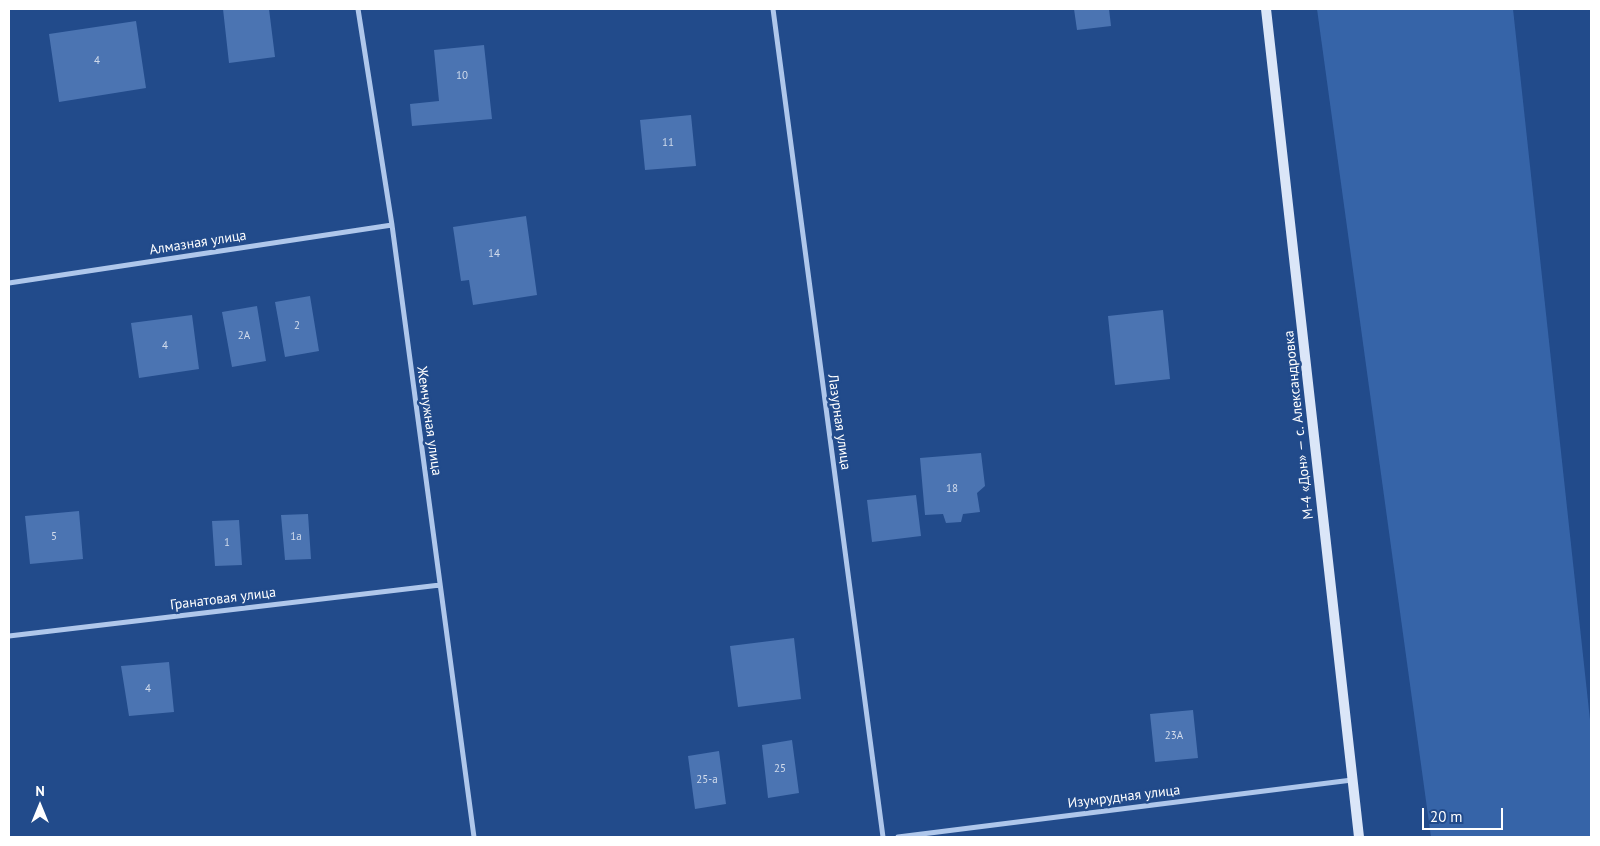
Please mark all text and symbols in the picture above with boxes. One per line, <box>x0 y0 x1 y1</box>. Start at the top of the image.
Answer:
house number: 4 <box>94 54 100 68</box>
house number: 10 <box>456 69 468 83</box>
house number: 11 <box>662 136 674 150</box>
street label: Алмазная улица <box>148 227 248 259</box>
house number: 14 <box>488 247 500 261</box>
house number: 2 <box>294 319 300 333</box>
house number: 2А <box>238 329 250 343</box>
street label: М-4 «Дон» — с. Александровка <box>1281 330 1317 520</box>
house number: 4 <box>162 339 168 353</box>
street label: Жемчужная улица <box>413 365 445 477</box>
street label: Лазурная улица <box>824 373 854 471</box>
house number: 18 <box>946 482 958 496</box>
house number: 5 <box>51 530 57 544</box>
house number: 1а <box>290 530 302 544</box>
house number: 1 <box>224 536 230 550</box>
street label: Гранатовая улица <box>169 584 277 614</box>
house number: 4 <box>145 682 151 696</box>
house number: 23А <box>1165 729 1183 743</box>
house number: 25 <box>774 762 786 776</box>
house number: 25-а <box>696 773 718 787</box>
north arrow <box>15 781 65 831</box>
text: N <box>35 782 45 800</box>
street label: Изумрудная улица <box>1067 782 1181 812</box>
scale bar <box>1425 798 1506 830</box>
text: 20 m <box>1430 807 1463 826</box>

